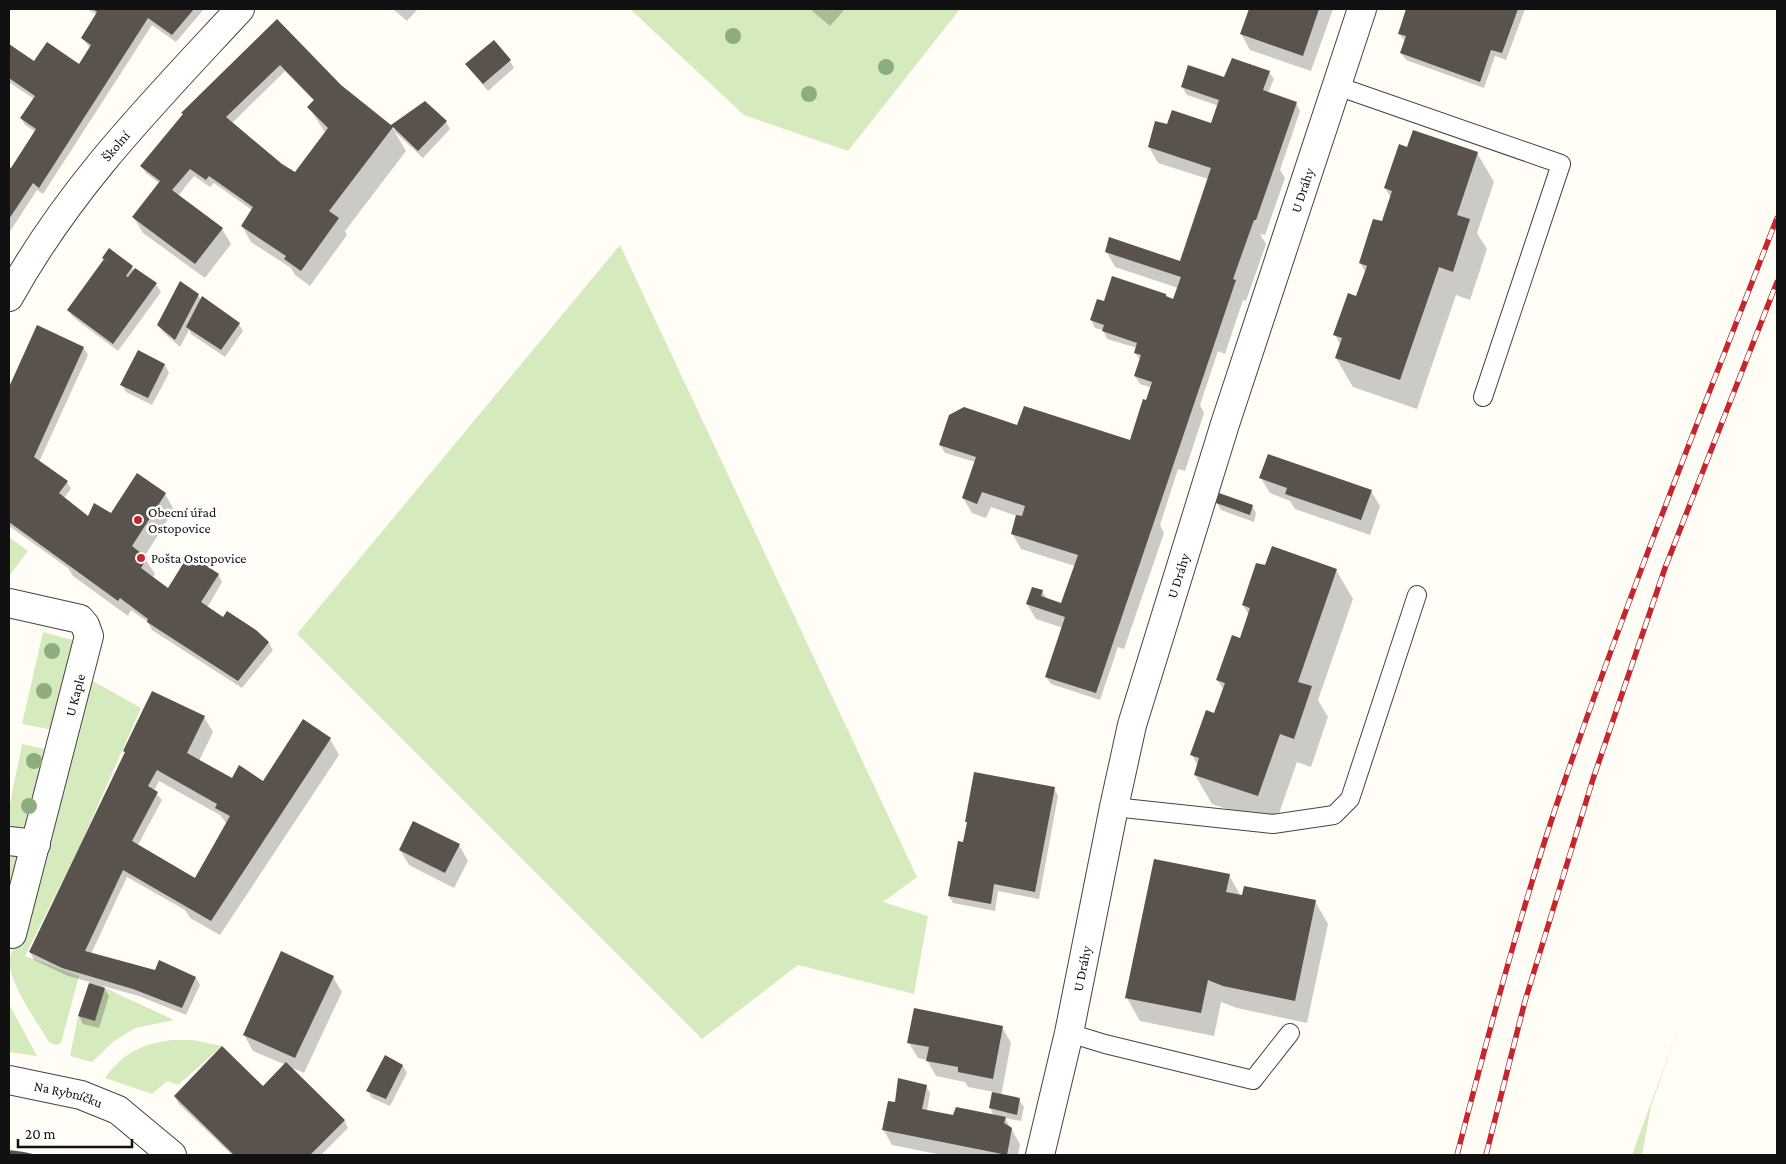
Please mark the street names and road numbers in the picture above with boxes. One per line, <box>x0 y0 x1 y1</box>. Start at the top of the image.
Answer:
street label: Školní <box>98 127 133 165</box>
street label: U Dráhy <box>1287 165 1317 215</box>
street label: U Dráhy <box>1164 551 1193 600</box>
street label: U Kaple <box>62 672 88 718</box>
street label: U Dráhy <box>1069 944 1094 993</box>
street label: Na Rybníčku <box>33 1077 105 1111</box>

